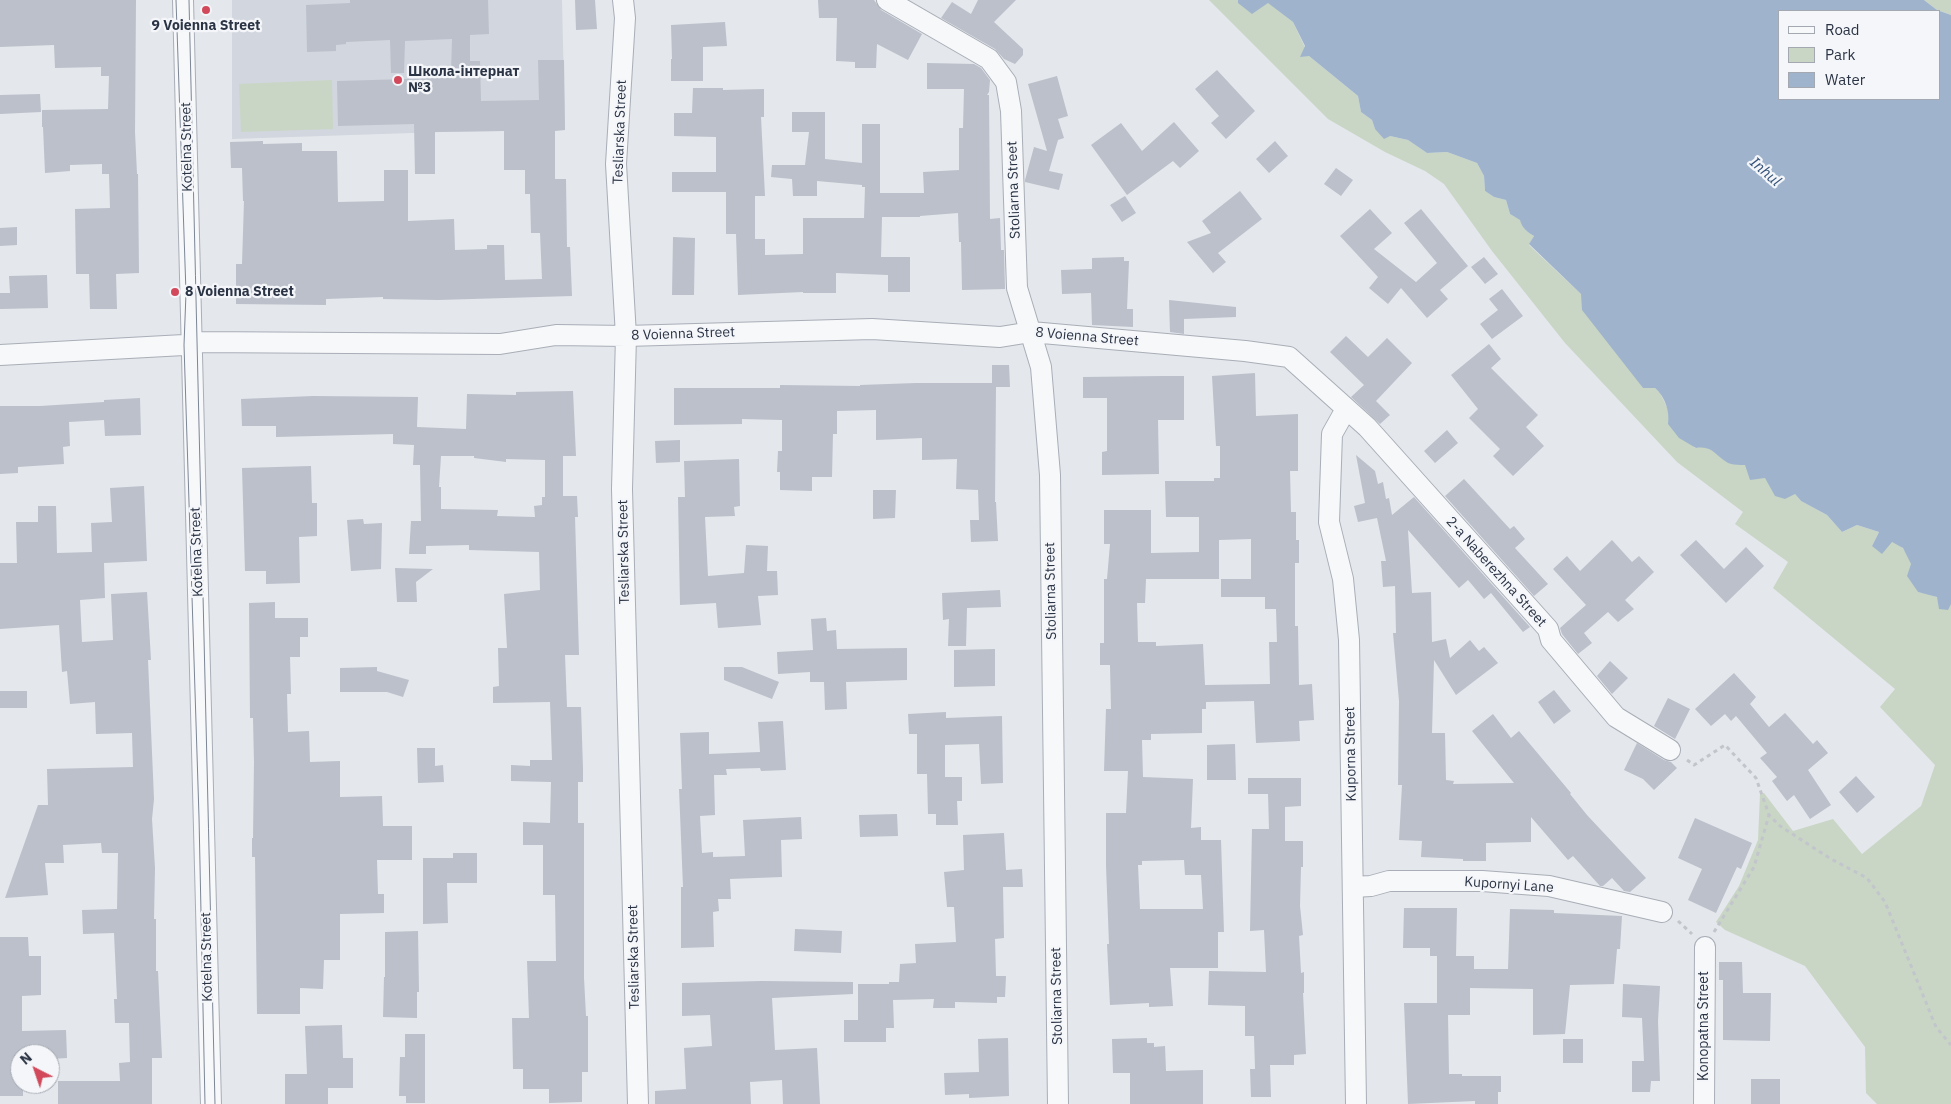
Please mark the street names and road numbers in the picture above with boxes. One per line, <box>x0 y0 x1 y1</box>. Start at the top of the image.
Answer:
street label: Tesliarska Street <box>610 79 630 185</box>
street label: Kotelna Street <box>178 102 196 192</box>
street label: Stoliarna Street <box>1004 141 1024 239</box>
street label: 8 Voienna Street <box>631 324 735 344</box>
street label: 8 Voienna Street <box>1035 324 1139 350</box>
street label: Tesliarska Street <box>615 499 633 605</box>
street label: Kotelna Street <box>187 507 207 597</box>
street label: 2-a Naberezhna Street <box>1442 514 1550 630</box>
street label: Stoliarna Street <box>1042 542 1060 640</box>
street label: Kuporna Street <box>1342 706 1360 802</box>
street label: Kupornyi Lane <box>1464 873 1554 897</box>
street label: Tesliarska Street <box>625 904 643 1010</box>
street label: Kotelna Street <box>198 912 216 1002</box>
street label: Stoliarna Street <box>1048 947 1066 1045</box>
street label: Konopatna Street <box>1696 971 1712 1081</box>

